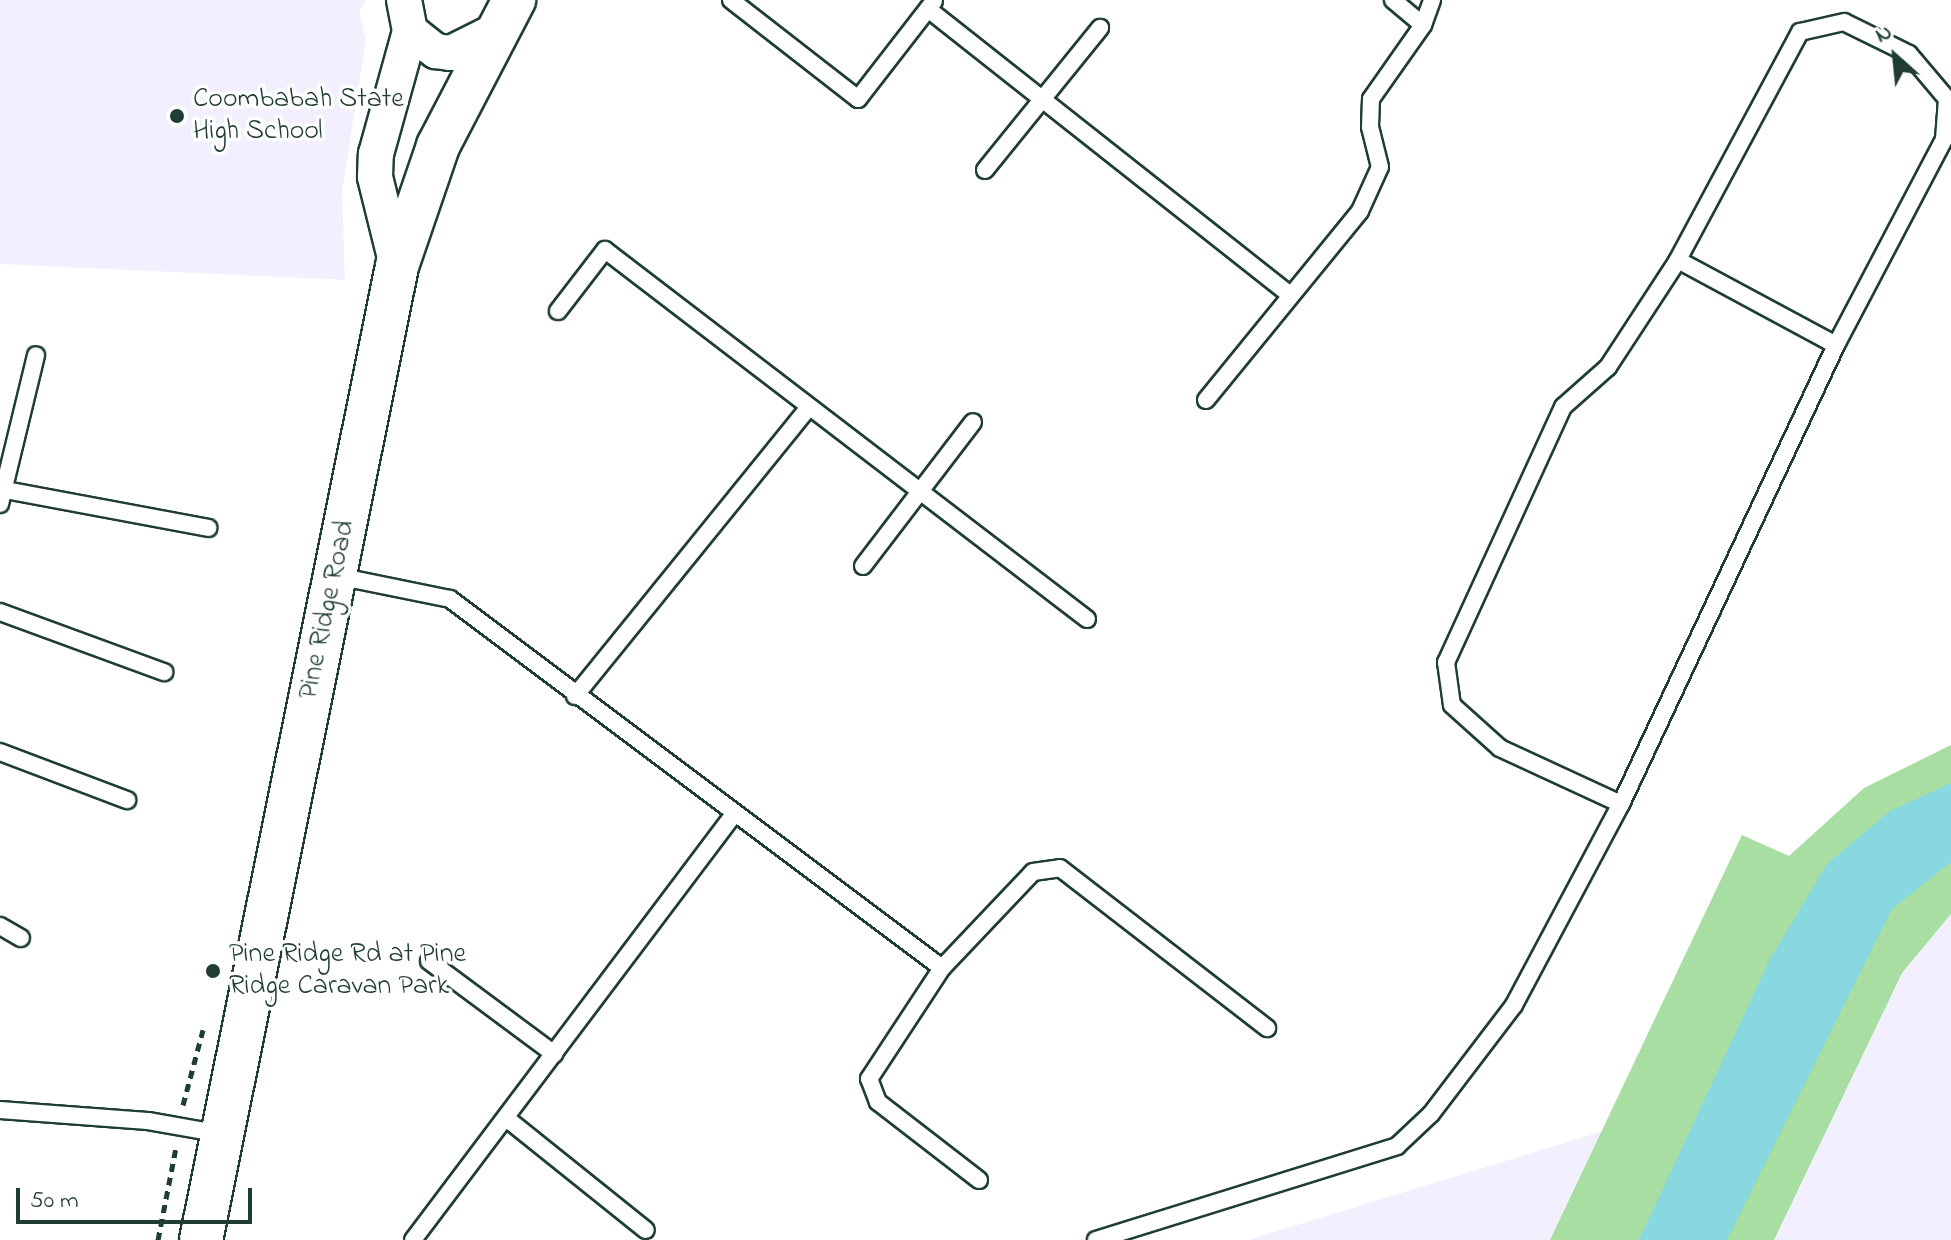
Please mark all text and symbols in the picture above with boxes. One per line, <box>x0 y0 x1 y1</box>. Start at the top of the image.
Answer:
north arrow <box>1855 16 1935 96</box>
text: N <box>1870 17 1898 52</box>
place label: Coombabah State High School <box>193 83 404 149</box>
marker: Coombabah State High School <box>168 107 186 125</box>
street label: Pine Ridge Road <box>293 517 363 703</box>
place label: Pine Ridge Rd at Pine Ridge Caravan Park <box>229 938 466 1004</box>
marker: Pine Ridge Rd at Pine Ridge Caravan Park <box>204 962 222 980</box>
scale bar <box>20 1172 256 1222</box>
text: 50 m <box>30 1184 79 1219</box>

